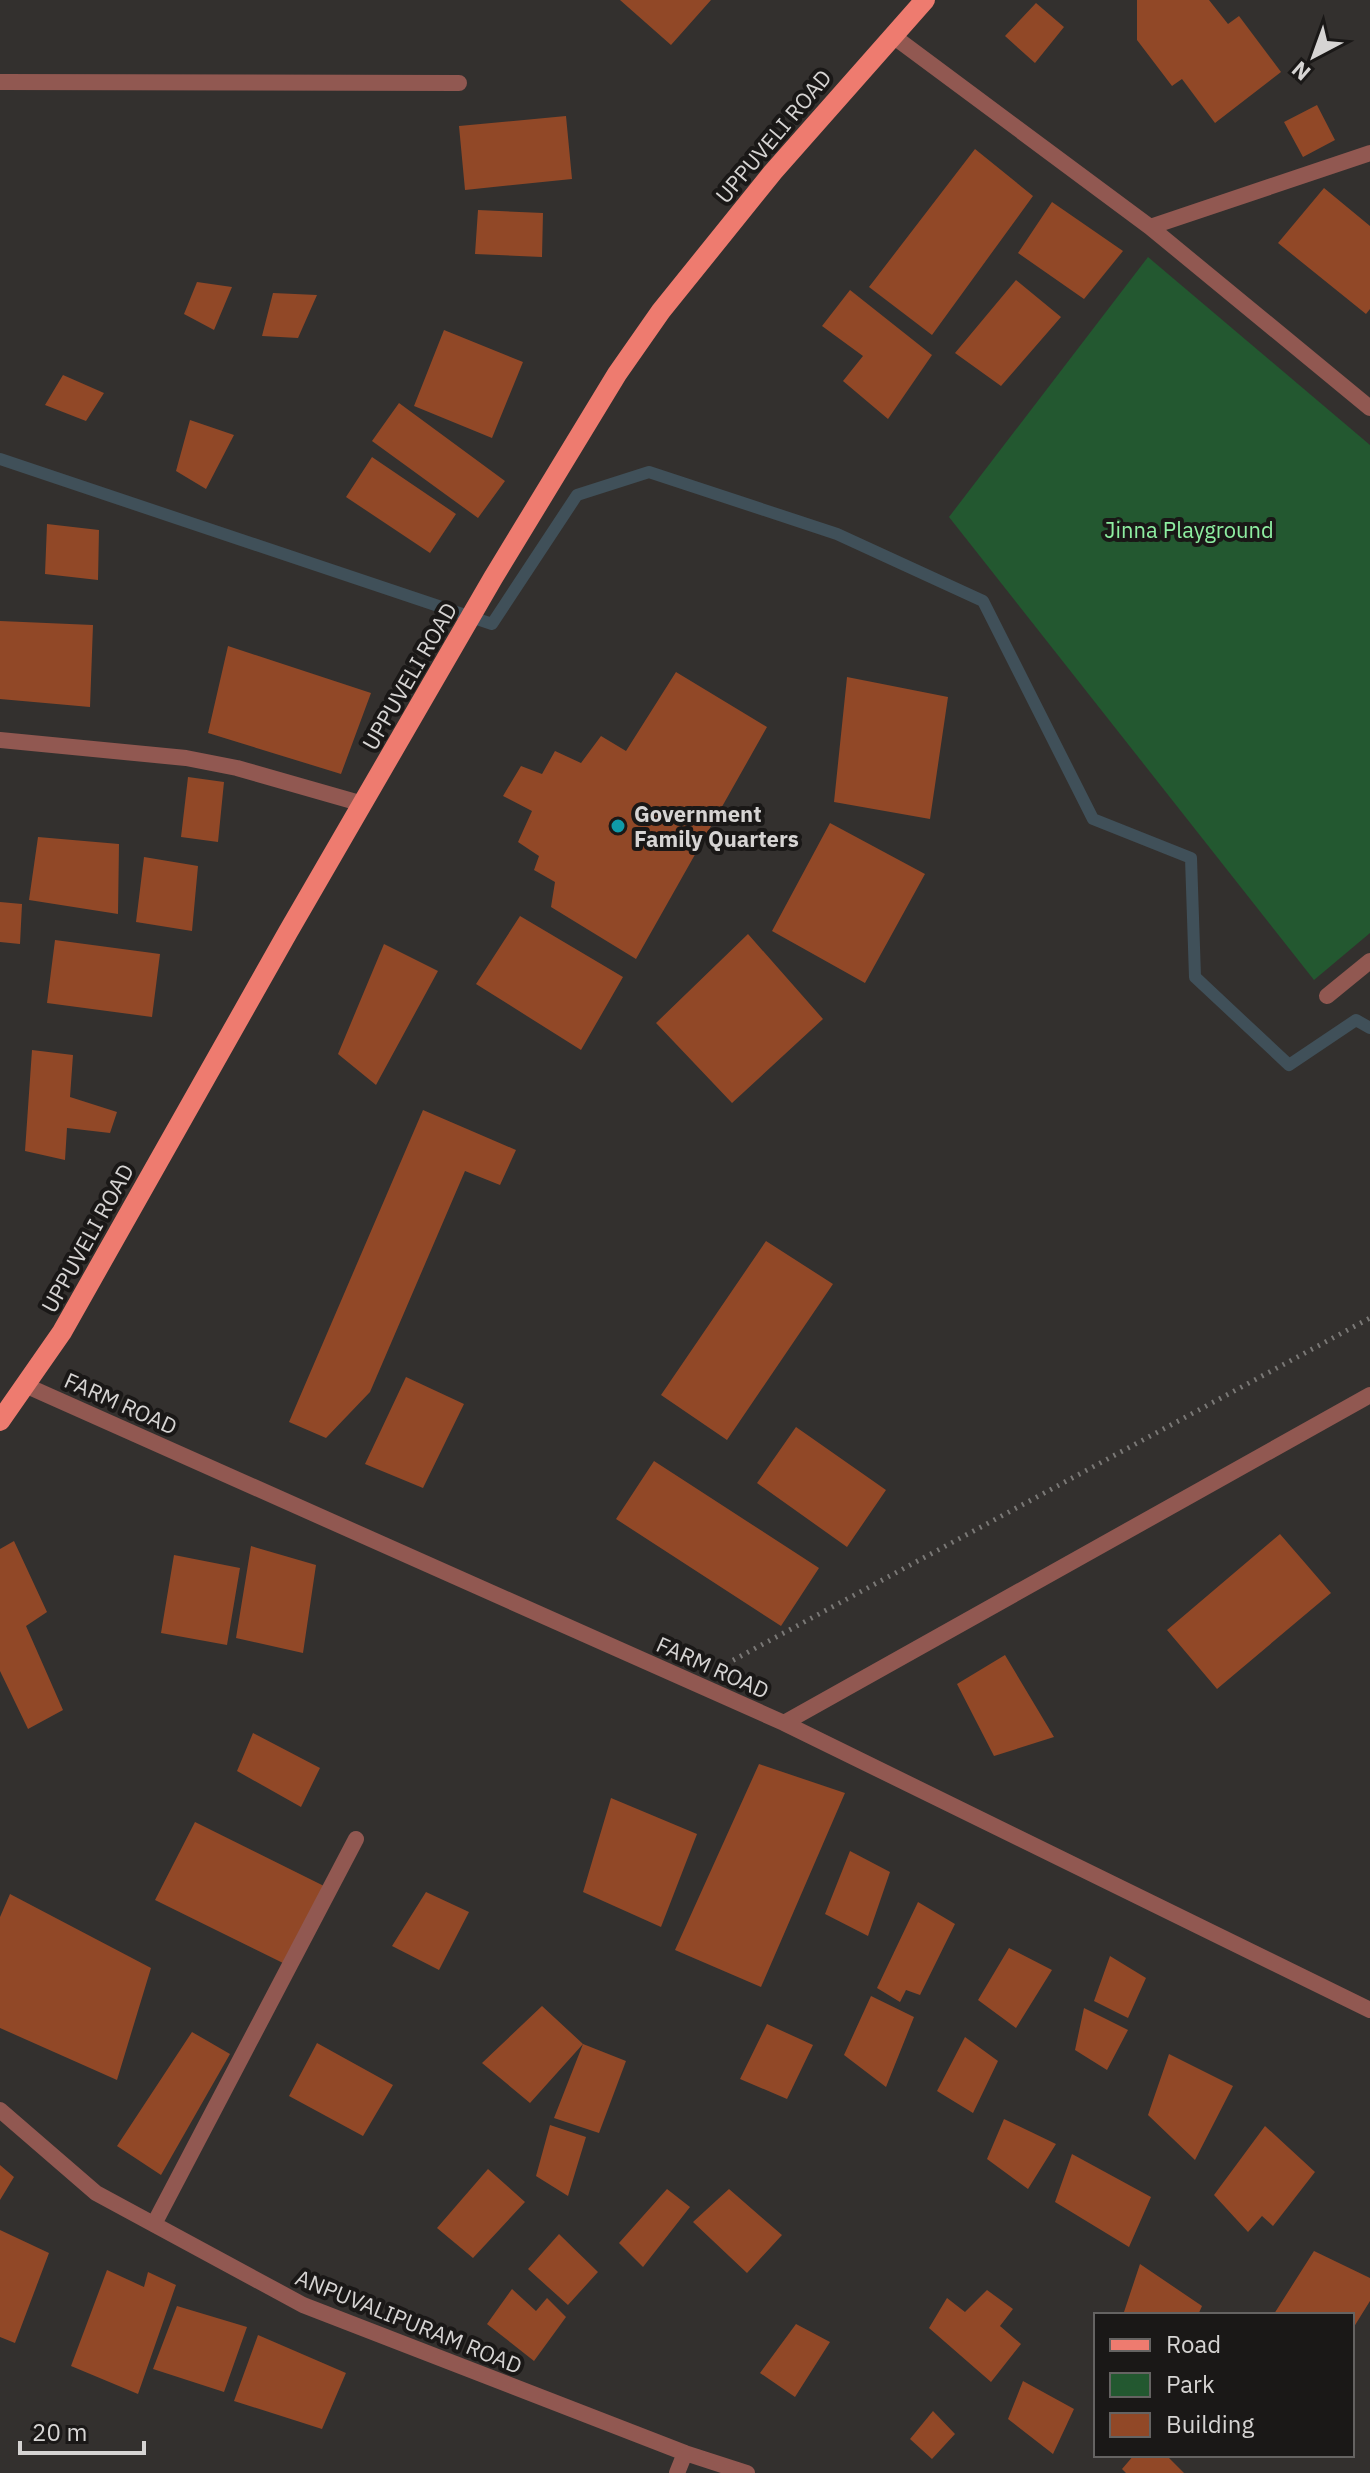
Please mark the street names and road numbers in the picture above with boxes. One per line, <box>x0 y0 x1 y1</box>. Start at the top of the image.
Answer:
street label: UPPUVELI ROAD <box>709 63 837 209</box>
street label: UPPUVELI ROAD <box>355 597 463 755</box>
street label: UPPUVELI ROAD <box>34 1158 140 1318</box>
street label: FARM ROAD <box>60 1365 182 1441</box>
street label: FARM ROAD <box>652 1629 774 1705</box>
street label: ANPUVALIPURAM ROAD <box>291 2262 527 2380</box>

